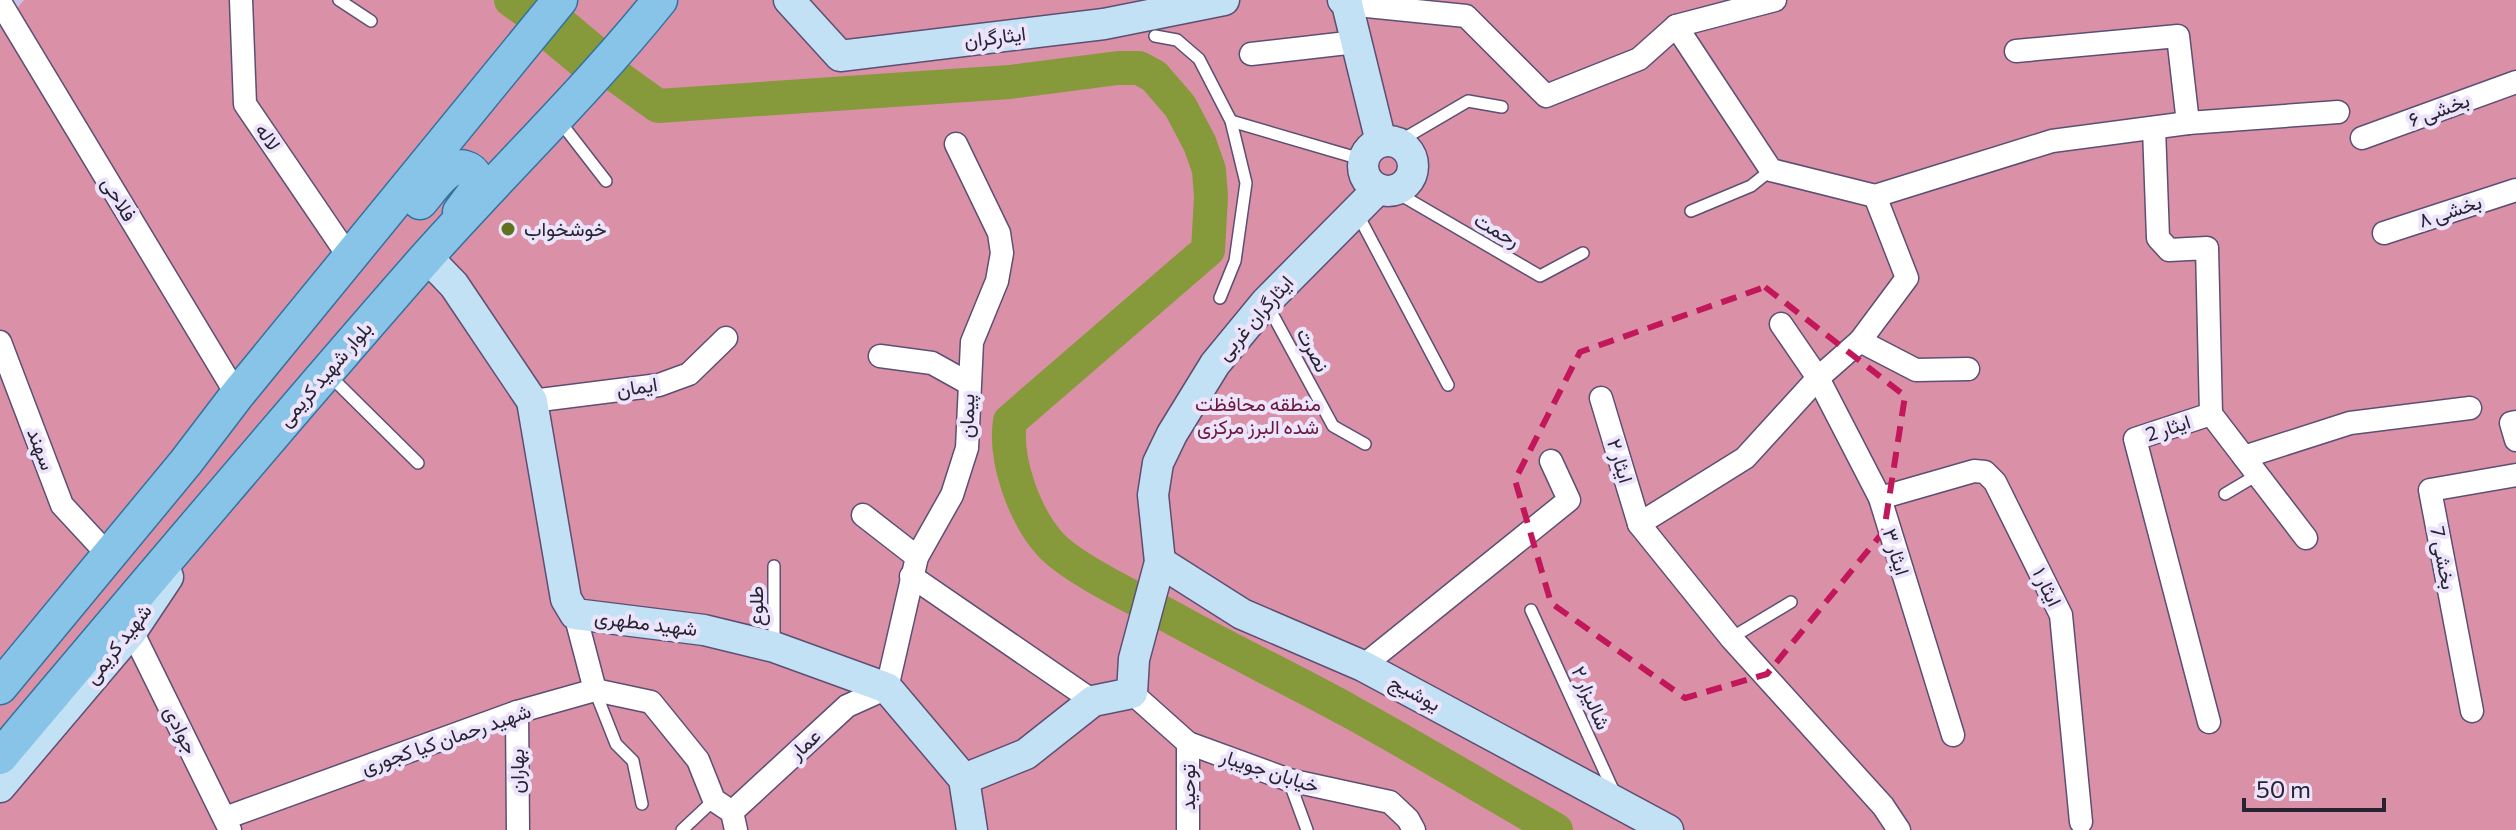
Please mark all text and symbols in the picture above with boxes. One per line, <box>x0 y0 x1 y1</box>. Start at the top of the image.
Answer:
street label: ایثارگران <box>963 20 1027 54</box>
street label: بخشی ۶ <box>2405 87 2473 132</box>
street label: لاله <box>251 118 286 155</box>
street label: فلاحی <box>96 172 142 226</box>
street label: بخشی ۸ <box>2415 189 2485 232</box>
street label: رحمت <box>1469 207 1525 253</box>
place label: خوشخواب <box>524 216 607 242</box>
marker: خوشخواب <box>499 220 517 238</box>
street label: ایثارگران غربی <box>1211 270 1299 366</box>
street label: بلوار شهید کریمی <box>272 316 378 432</box>
street label: نصرت <box>1291 323 1335 377</box>
street label: ایمان <box>615 371 659 402</box>
park label: منطقه محافظت شده البرز مرکزی <box>1195 391 1321 440</box>
street label: پیمان <box>954 394 981 438</box>
street label: ایثار 2 <box>2142 409 2194 447</box>
street label: سهند <box>21 424 61 474</box>
street label: ایثار ۲ <box>1601 436 1639 486</box>
street label: بخشی 7 <box>2425 524 2462 592</box>
street label: ایثار ۳ <box>1877 525 1915 579</box>
street label: ایثار ۱ <box>2027 563 2067 611</box>
street label: طلوع <box>743 586 770 626</box>
street label: شهید کریمی <box>79 599 157 689</box>
street label: شهید مطهری <box>593 604 699 642</box>
street label: شالیزار ۲ <box>1566 662 1616 734</box>
street label: یوشیج <box>1385 669 1445 718</box>
street label: شهید رحمان کیا کجوری <box>358 698 534 780</box>
street label: جوادی <box>158 702 204 758</box>
street label: عمار <box>783 723 826 766</box>
street label: خیابان جویبار <box>1217 743 1322 799</box>
street label: بهاران <box>504 749 530 793</box>
scale bar <box>2244 762 2384 812</box>
street label: توحید <box>1175 764 1201 810</box>
text: 50 m <box>2256 774 2311 803</box>

